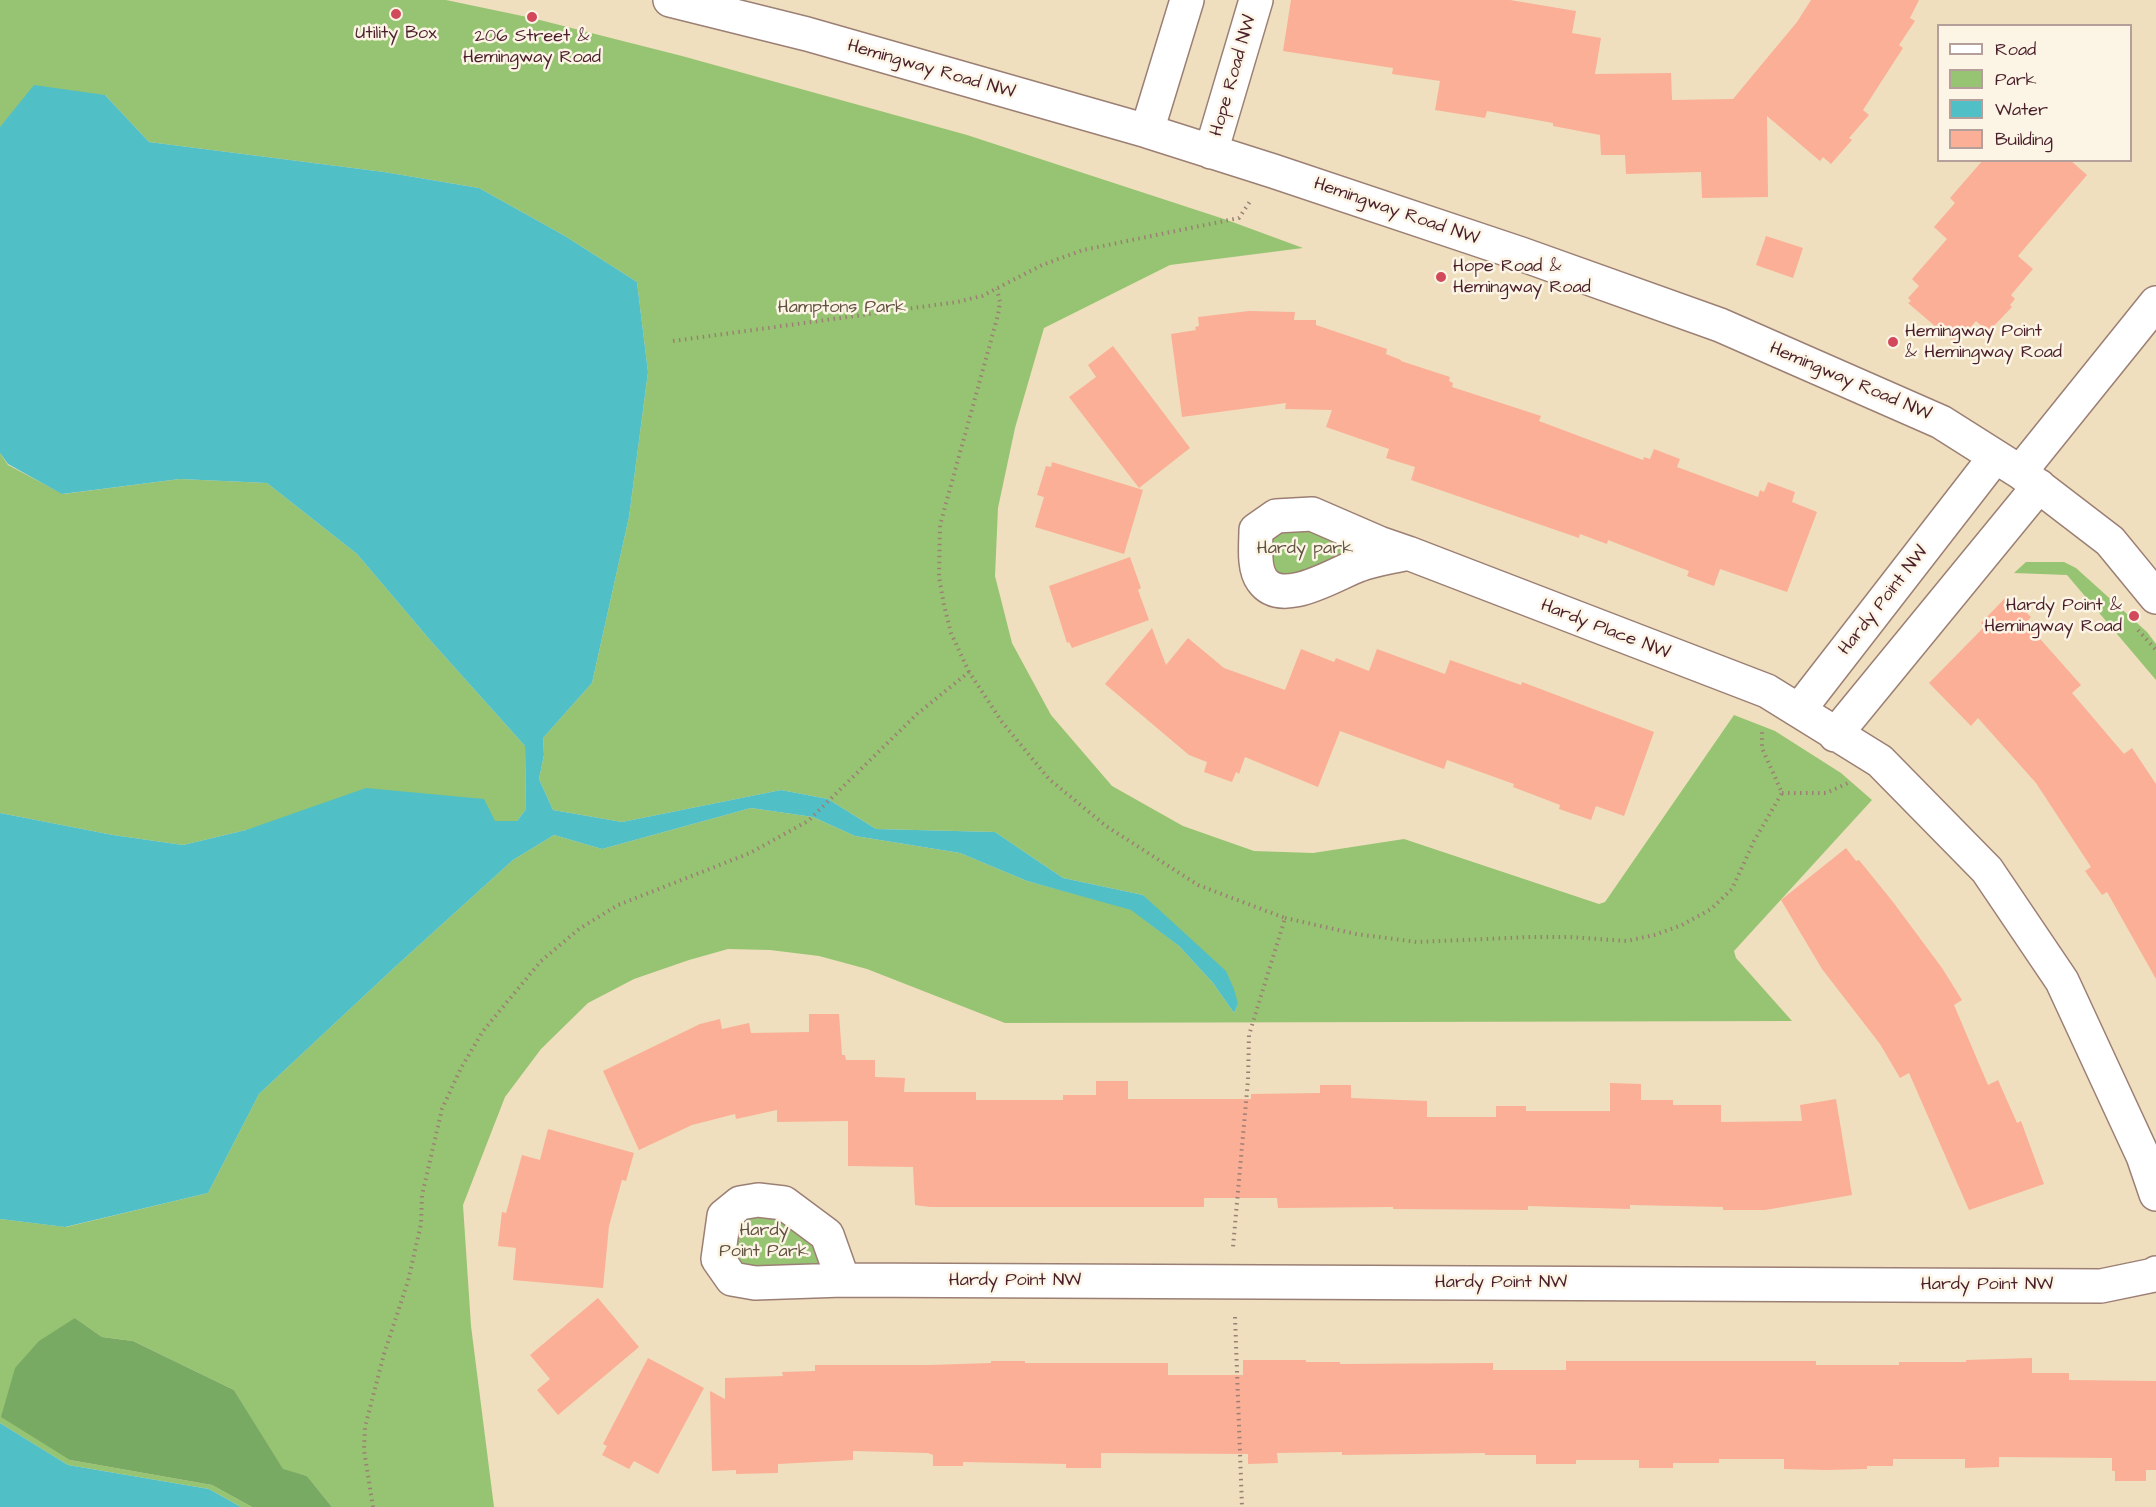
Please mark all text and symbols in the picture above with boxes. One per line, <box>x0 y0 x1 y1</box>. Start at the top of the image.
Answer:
marker: Utility Box <box>389 7 403 21</box>
marker: 206 Street & Hemingway Road <box>525 10 539 24</box>
street label: Hope Road NW <box>1206 13 1262 139</box>
place label: Utility Box <box>355 23 437 45</box>
legend <box>1937 24 2132 162</box>
place label: 206 Street & Hemingway Road <box>463 26 601 68</box>
street label: Hemingway Road NW <box>845 36 1017 104</box>
text: Road <box>1995 37 2036 62</box>
text: Park <box>1995 67 2037 92</box>
text: Water <box>1995 97 2048 122</box>
text: Building <box>1995 127 2053 152</box>
street label: Hemingway Road NW <box>1311 174 1481 250</box>
place label: Hope Road & Hemingway Road <box>1453 256 1591 298</box>
marker: Hope Road & Hemingway Road <box>1434 270 1448 284</box>
park label: Hamptons Park <box>778 297 906 319</box>
place label: Hemingway Point & Hemingway Road <box>1905 321 2062 364</box>
marker: Hemingway Point & Hemingway Road <box>1886 335 1900 349</box>
street label: Hemingway Road NW <box>1766 338 1934 426</box>
park label: Hardy park <box>1257 538 1353 560</box>
street label: Hardy Point NW <box>1835 542 1933 660</box>
street label: Hardy Place NW <box>1537 595 1673 665</box>
place label: Hardy Point & Hemingway Road <box>1984 595 2122 638</box>
marker: Hardy Point & Hemingway Road <box>2127 609 2141 623</box>
park label: Hardy Point Park <box>719 1220 809 1262</box>
street label: Hardy Point NW <box>949 1270 1081 1292</box>
street label: Hardy Point NW <box>1435 1272 1567 1294</box>
street label: Hardy Point NW <box>1921 1274 2053 1296</box>

